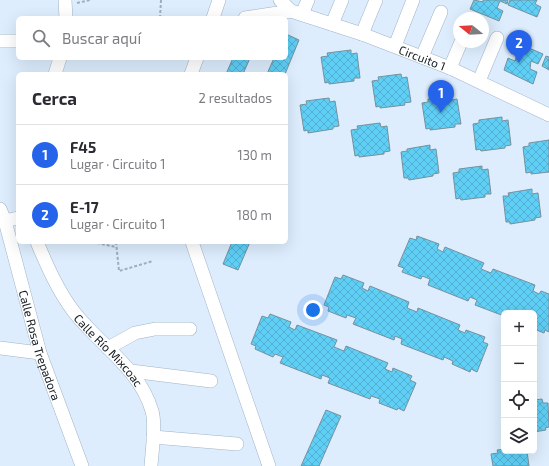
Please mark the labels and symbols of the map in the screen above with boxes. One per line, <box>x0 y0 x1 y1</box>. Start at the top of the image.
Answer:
north arrow <box>453 12 489 48</box>
pin: 2 <box>506 30 532 63</box>
street label: Circuito 1 <box>397 42 448 73</box>
pin: 1 <box>428 80 454 113</box>
street label: Calle Rosa Trepadora <box>17 288 64 402</box>
your location <box>303 300 323 320</box>
street label: Calle Río Mixcoac <box>71 311 146 389</box>

